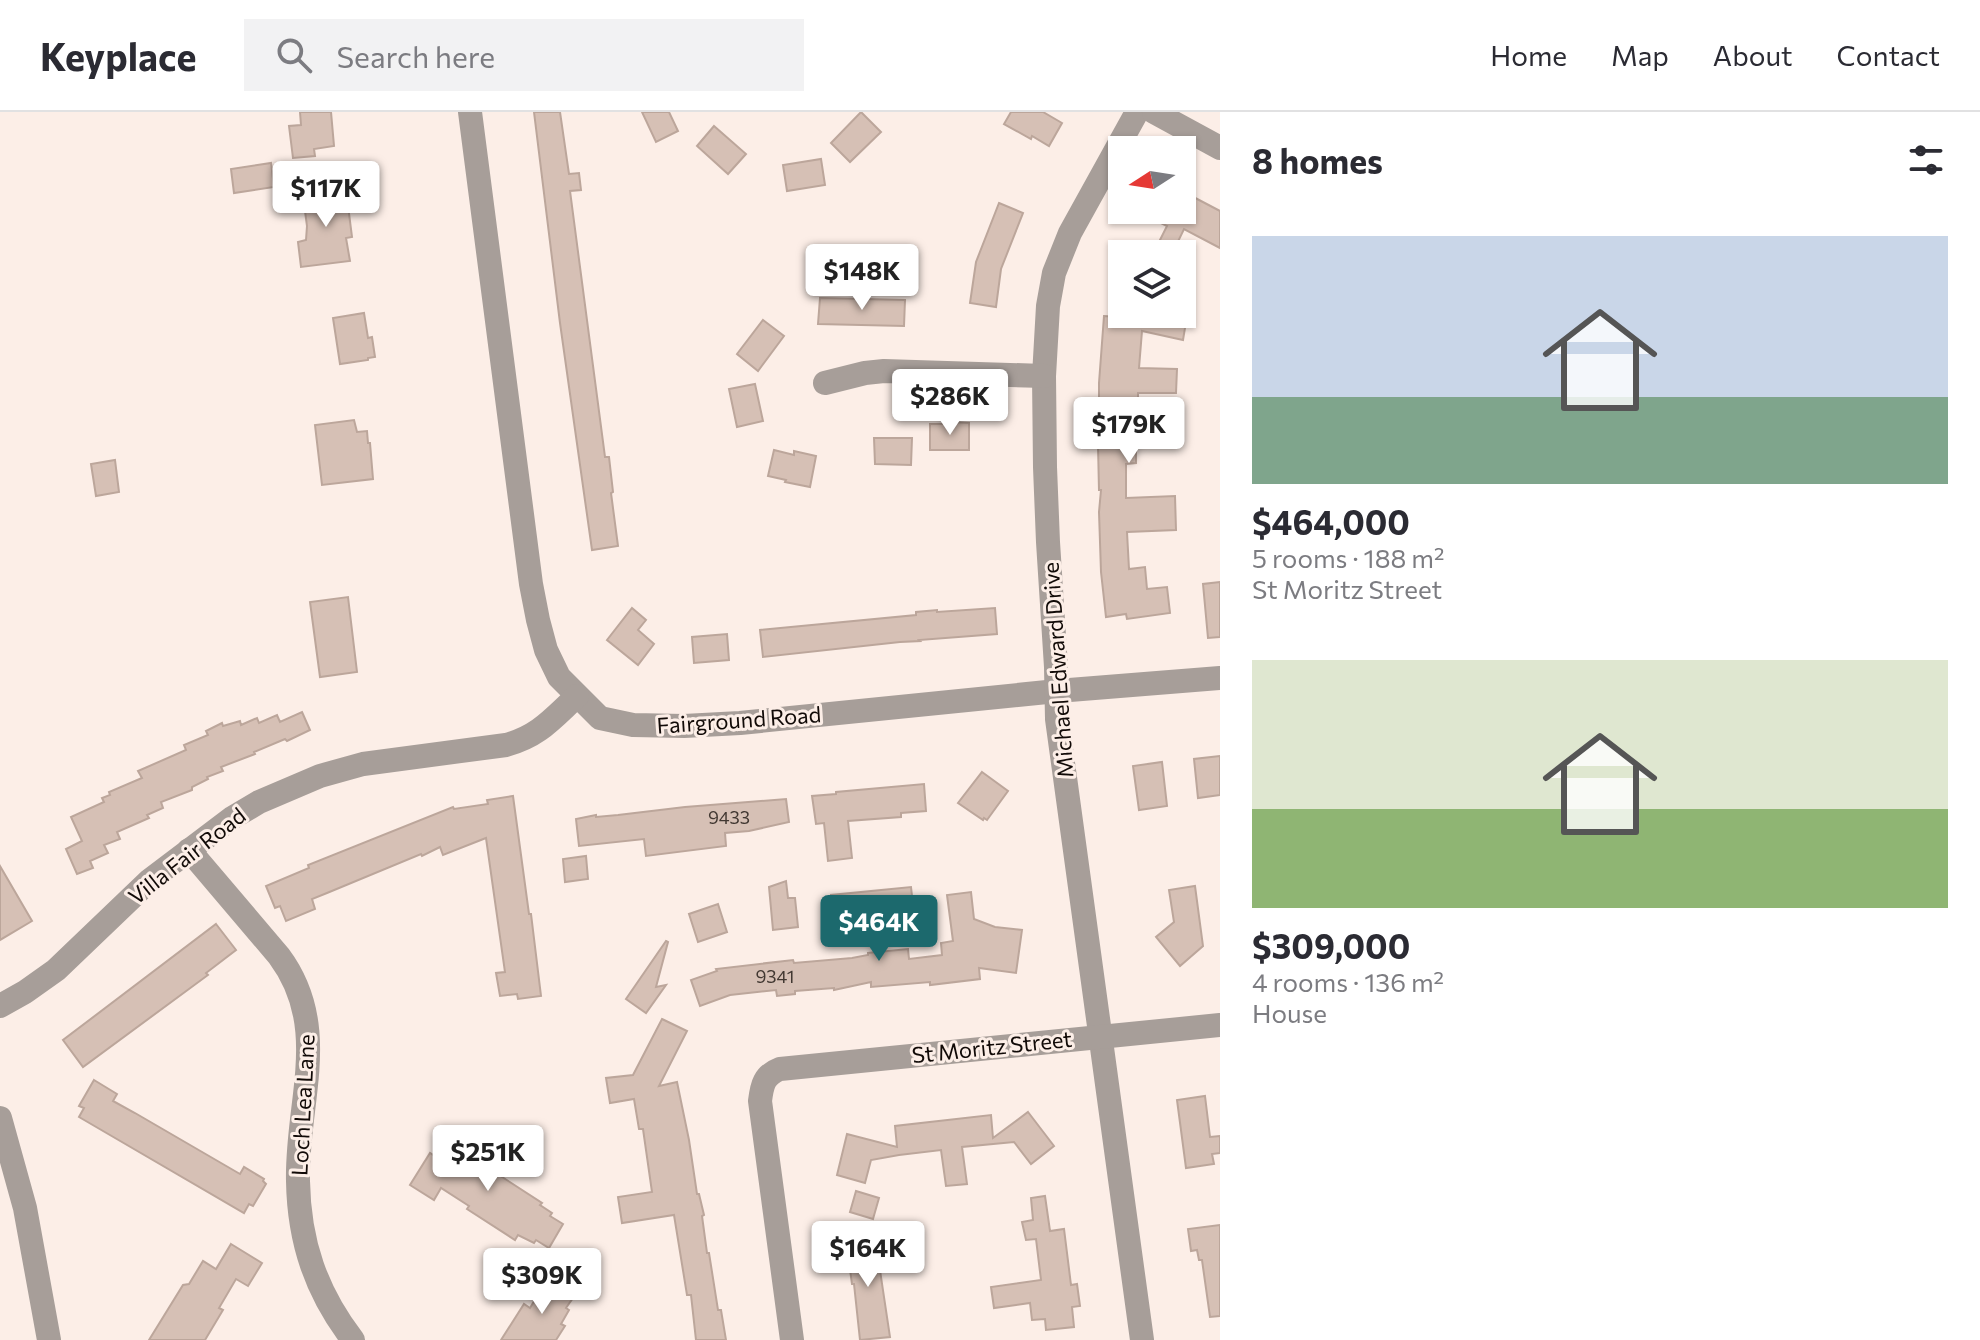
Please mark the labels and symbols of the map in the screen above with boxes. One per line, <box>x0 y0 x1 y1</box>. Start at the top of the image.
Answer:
north arrow <box>1108 136 1196 224</box>
pin: $117K <box>270 161 382 229</box>
pin: $148K <box>806 244 918 312</box>
pin: $286K <box>894 369 1006 437</box>
pin: $179K <box>1073 397 1185 465</box>
street label: Michael Edward Drive <box>1036 561 1079 779</box>
street label: Fairground Road <box>656 700 822 739</box>
street label: Villa Fair Road <box>123 801 251 910</box>
house number: 9433 <box>708 806 750 828</box>
pin: $464K <box>823 895 935 963</box>
house number: 9341 <box>755 965 795 987</box>
street label: St Moritz Street <box>911 1025 1073 1068</box>
street label: Loch Lea Lane <box>285 1034 320 1176</box>
pin: $251K <box>432 1125 544 1193</box>
pin: $164K <box>812 1221 924 1289</box>
pin: $309K <box>486 1248 598 1316</box>

